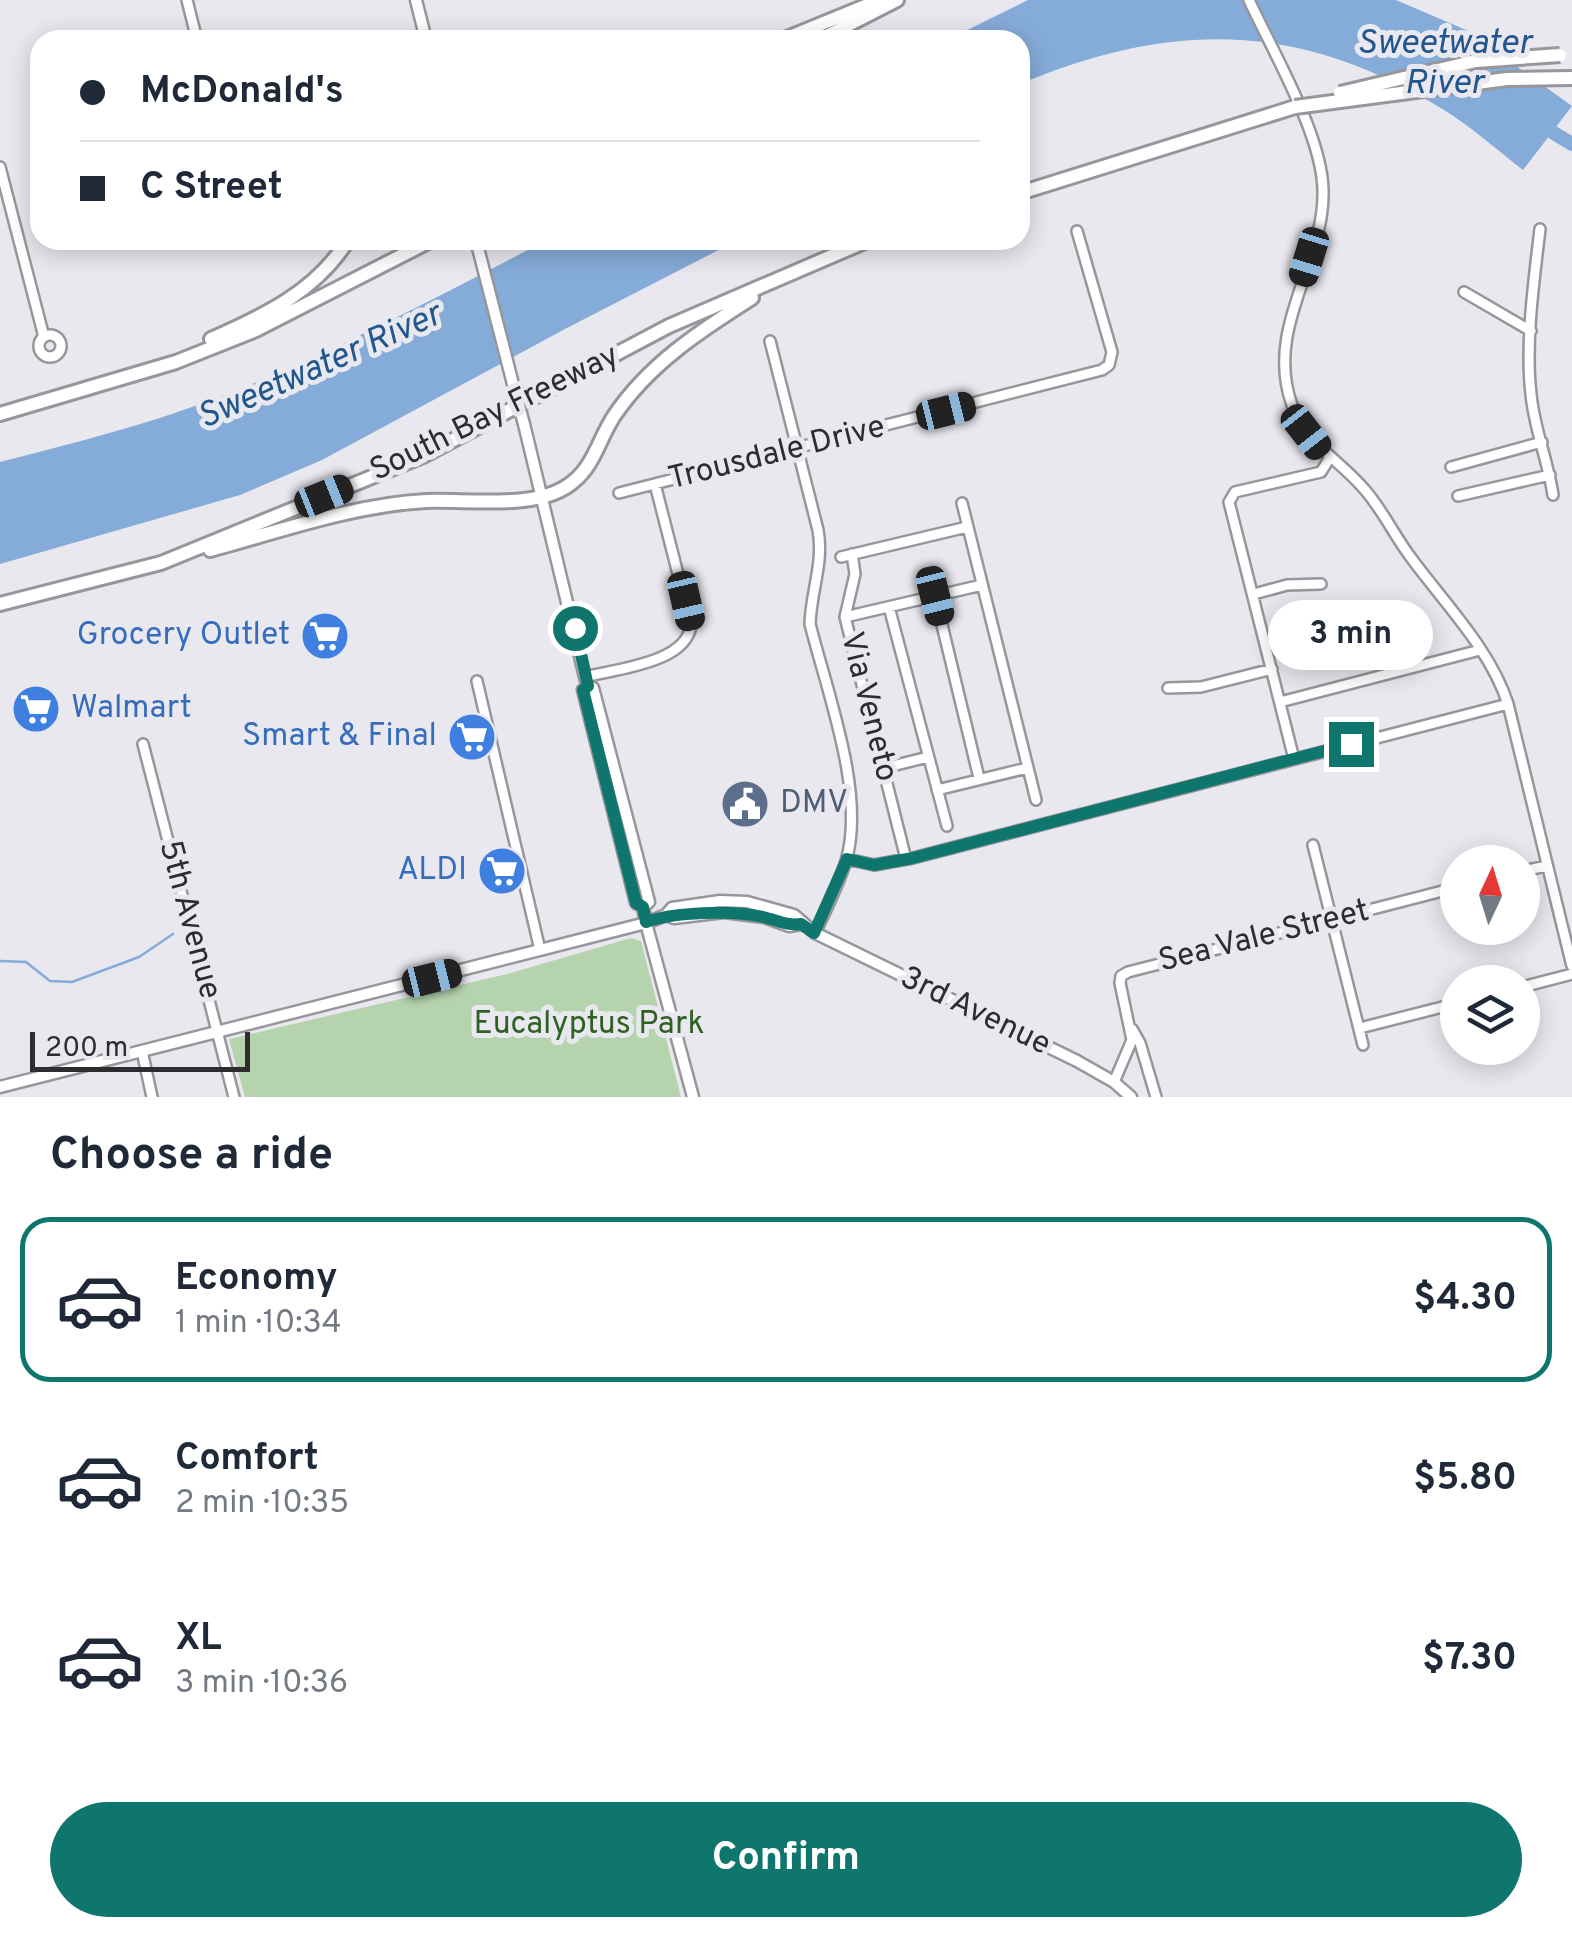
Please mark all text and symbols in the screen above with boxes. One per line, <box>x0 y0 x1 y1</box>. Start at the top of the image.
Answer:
water label: Sweetwater River <box>1357 22 1534 106</box>
text: McDonald's <box>140 68 344 117</box>
text: C Street <box>140 164 283 213</box>
car <box>1286 224 1332 290</box>
water label: Sweetwater River <box>191 292 451 440</box>
street label: South Bay Freeway <box>364 336 626 492</box>
car <box>913 389 979 433</box>
car <box>1276 399 1336 465</box>
street label: Trousdale Drive <box>665 408 889 500</box>
car <box>291 471 357 521</box>
car <box>913 563 957 629</box>
car <box>665 568 707 634</box>
callout: 3 min <box>1268 599 1434 669</box>
route start <box>553 606 598 651</box>
supermarket icon: Grocery Outlet <box>299 610 351 662</box>
text: 3 min <box>1309 615 1392 655</box>
place label: Grocery Outlet <box>77 616 290 656</box>
street label: Via Veneto <box>830 628 906 786</box>
supermarket icon: Walmart <box>10 683 62 735</box>
place label: Walmart <box>71 689 192 729</box>
supermarket icon: Smart & Final <box>446 711 498 763</box>
place label: Smart & Final <box>242 717 437 757</box>
route end <box>1329 722 1374 767</box>
public building icon: DMV <box>719 778 771 830</box>
place label: DMV <box>780 784 848 824</box>
street label: 5th Avenue <box>149 836 229 1004</box>
supermarket icon: ALDI <box>476 845 528 897</box>
north arrow <box>1440 845 1540 945</box>
map controls <box>1440 845 1540 1065</box>
place label: ALDI <box>397 851 467 891</box>
street label: Sea Vale Street <box>1155 892 1373 982</box>
car <box>399 956 465 1000</box>
street label: 3rd Avenue <box>893 958 1057 1066</box>
button: layers <box>1440 965 1540 1065</box>
park label: Eucalyptus Park <box>474 1005 704 1045</box>
scale bar <box>30 1027 250 1072</box>
text: 200 m <box>45 1031 128 1067</box>
text: Choose a ride <box>50 1128 333 1185</box>
icon: car <box>55 1255 145 1345</box>
text: Economy <box>175 1255 337 1304</box>
text: $4.30 <box>1413 1275 1517 1324</box>
text: 1 min · 10:34 <box>175 1304 342 1344</box>
icon: car <box>55 1435 145 1525</box>
text: Comfort <box>175 1435 319 1484</box>
text: $5.80 <box>1413 1455 1517 1504</box>
text: 2 min · 10:35 <box>175 1484 349 1524</box>
icon: car <box>55 1615 145 1705</box>
text: XL <box>175 1615 222 1664</box>
text: $7.30 <box>1422 1635 1517 1684</box>
text: 3 min · 10:36 <box>175 1664 348 1704</box>
button: Confirm <box>50 1802 1522 1917</box>

